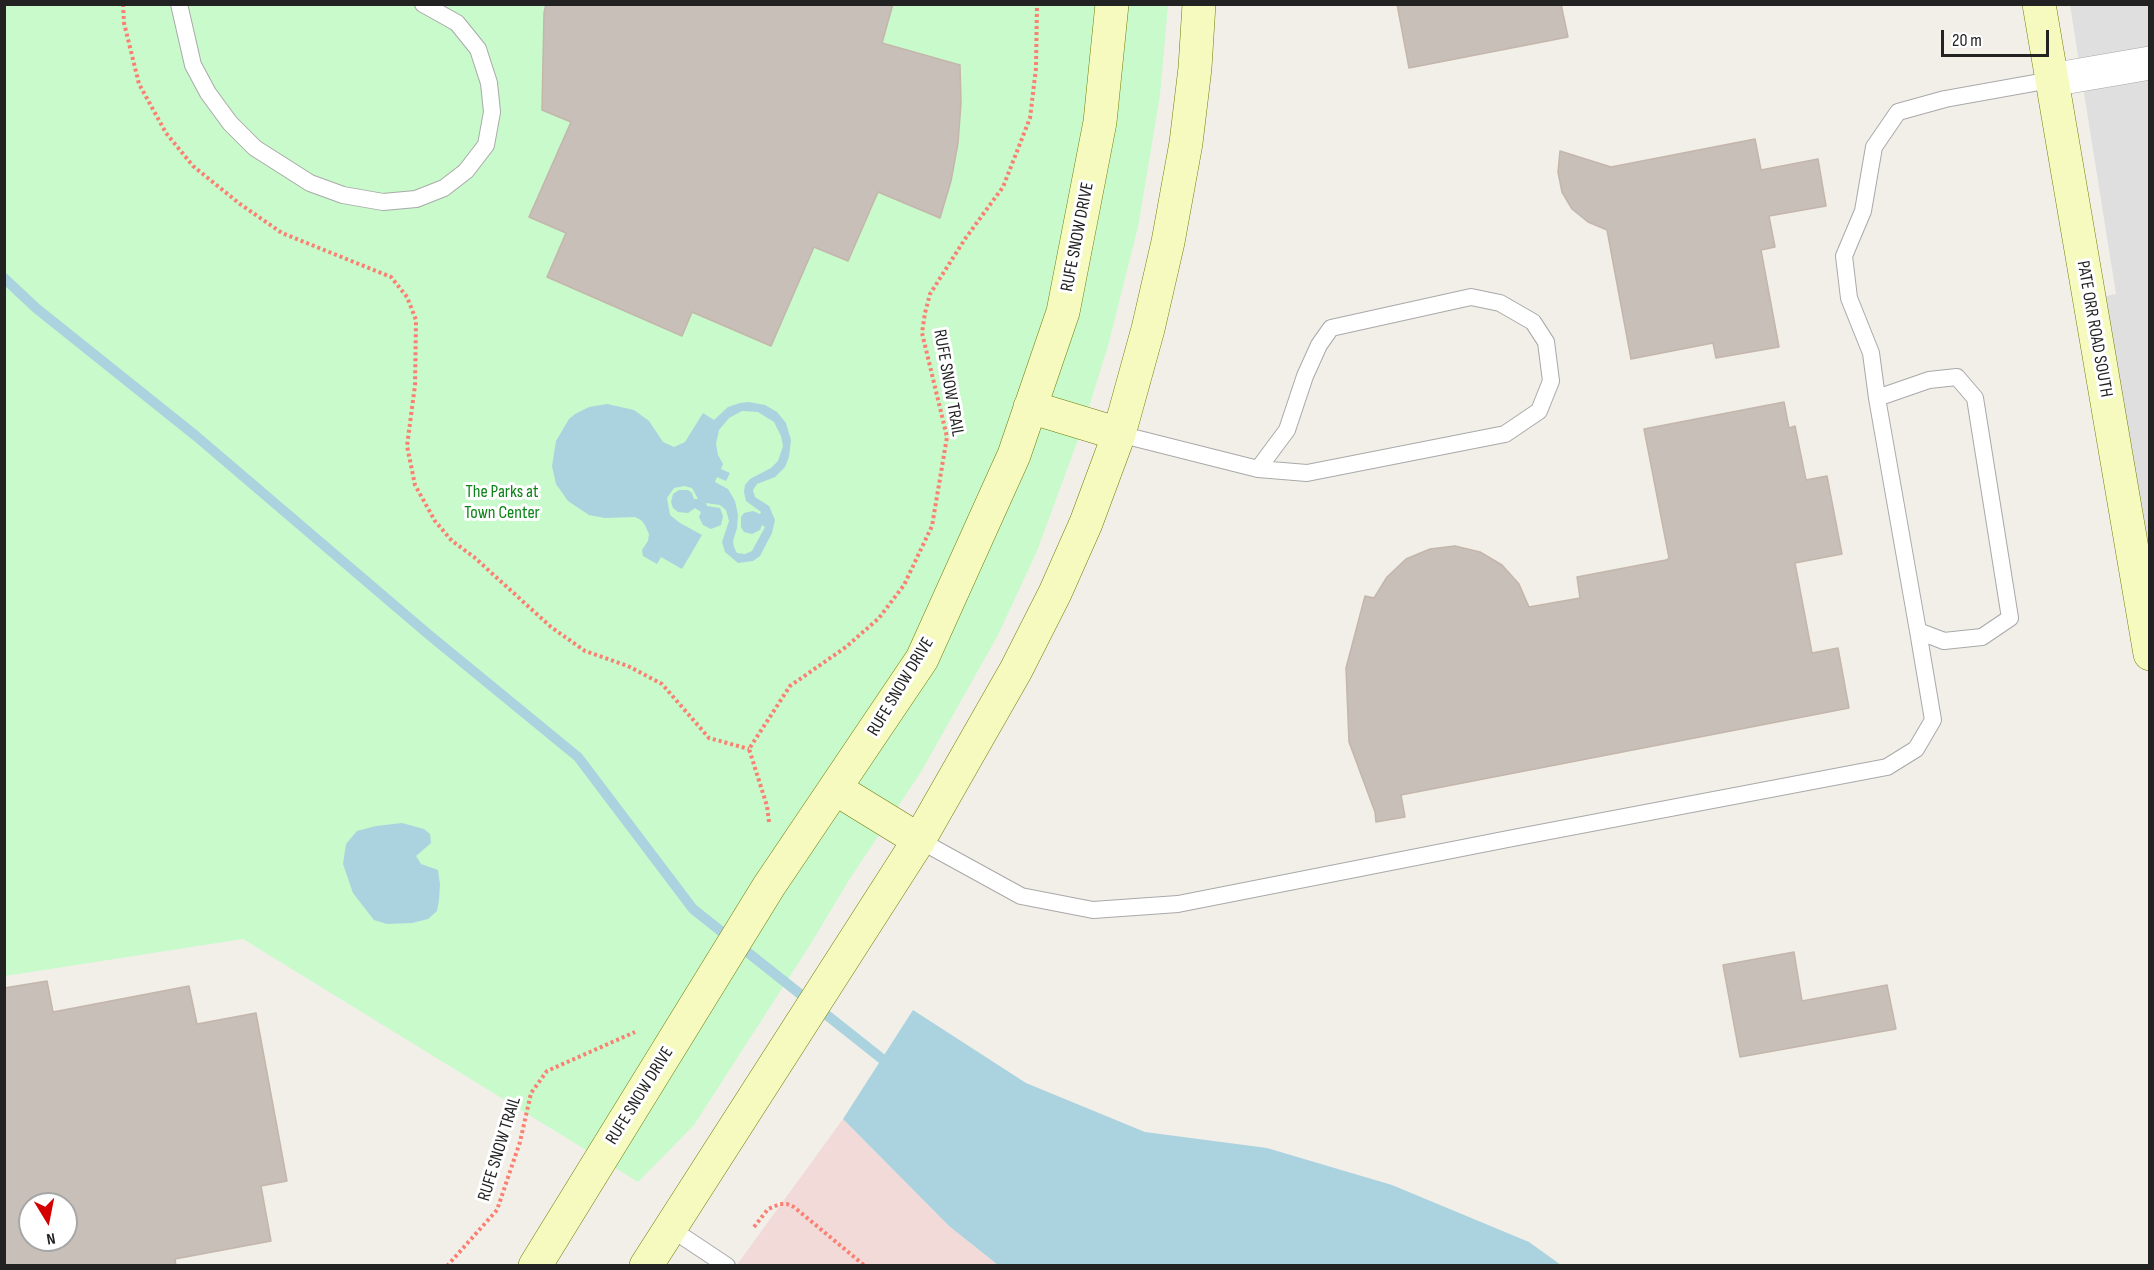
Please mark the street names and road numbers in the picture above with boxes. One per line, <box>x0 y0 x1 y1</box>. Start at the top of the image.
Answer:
street label: RUFE SNOW DRIVE <box>1057 180 1099 294</box>
street label: PATE ORR ROAD SOUTH <box>2071 259 2117 399</box>
street label: RUFE SNOW TRAIL <box>928 328 968 438</box>
street label: RUFE SNOW DRIVE <box>863 634 939 740</box>
street label: RUFE SNOW DRIVE <box>601 1043 679 1149</box>
street label: RUFE SNOW TRAIL <box>474 1094 526 1204</box>

